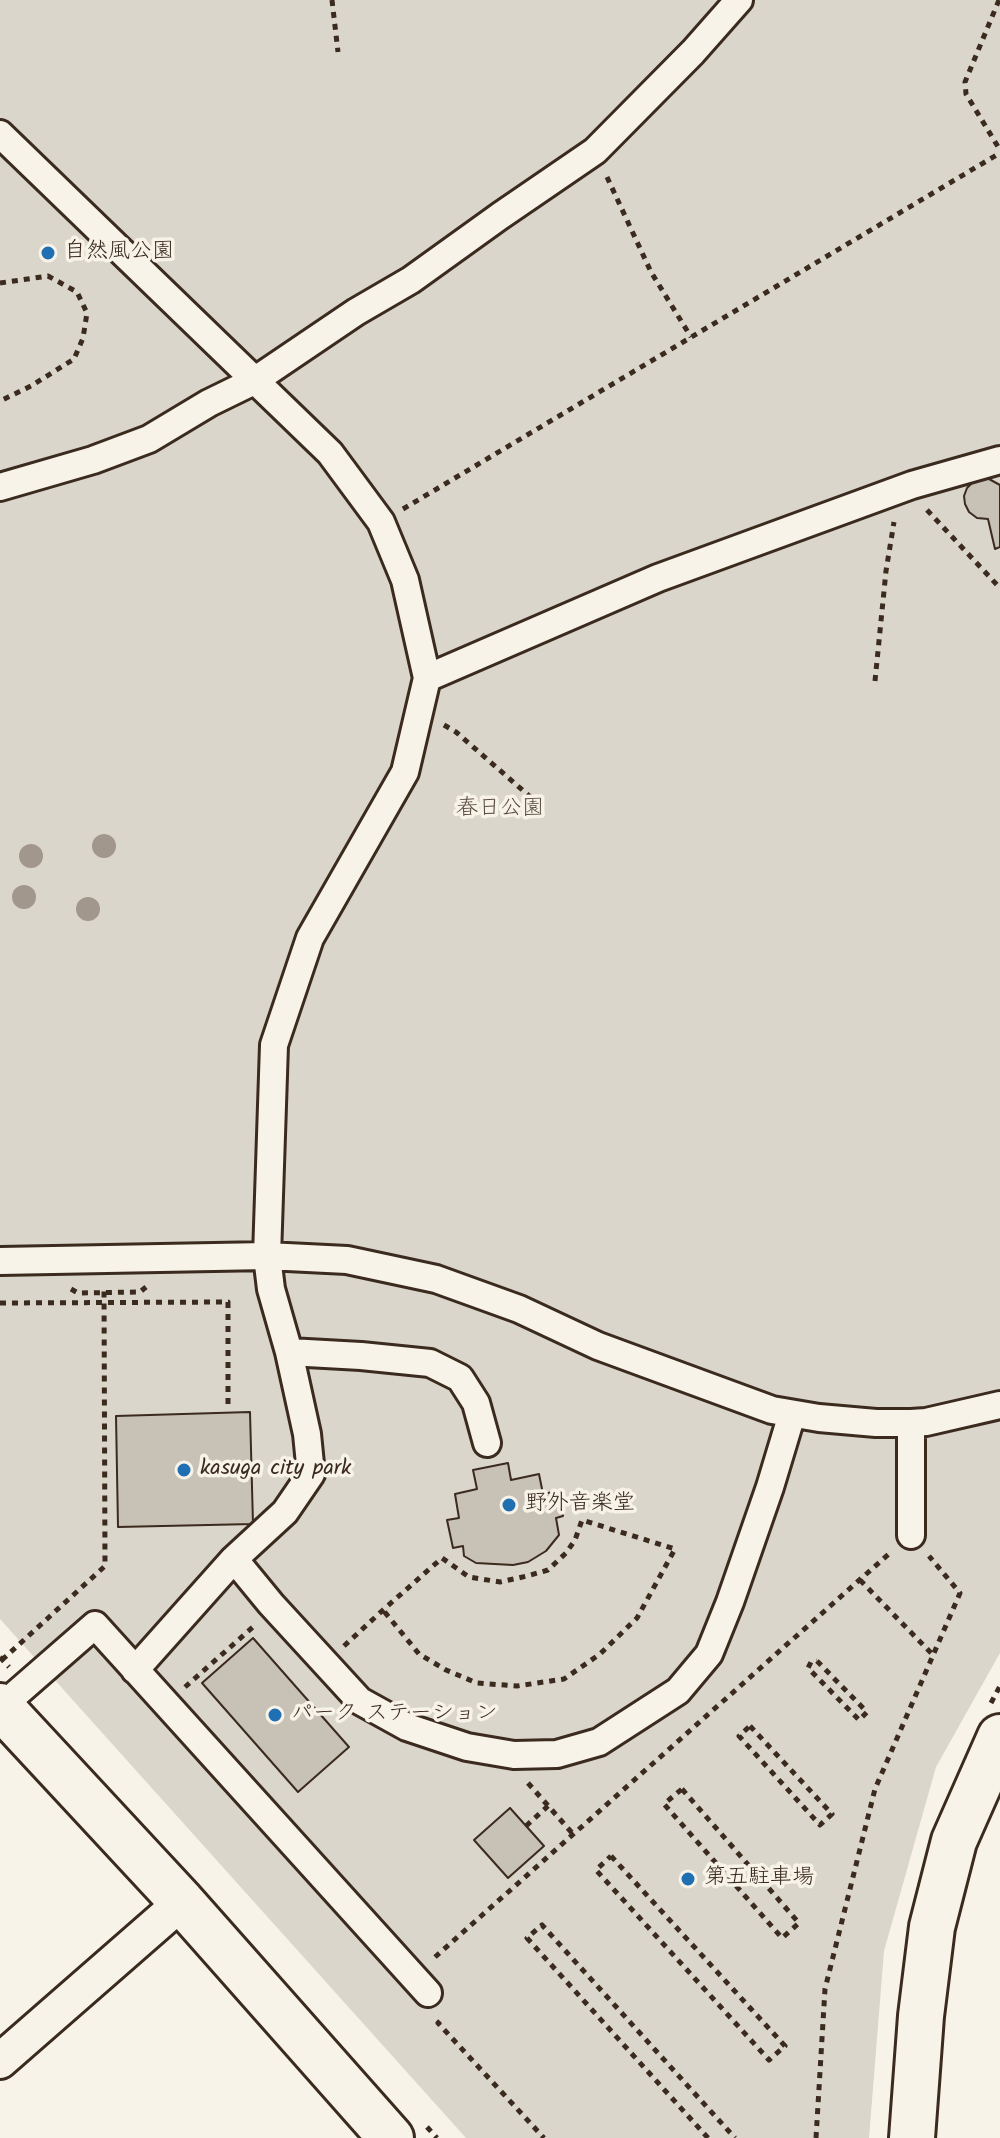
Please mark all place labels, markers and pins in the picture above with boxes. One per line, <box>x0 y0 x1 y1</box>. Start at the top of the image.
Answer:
place label: 自然風公園 <box>64 240 174 266</box>
marker: 自然風公園 <box>39 244 57 262</box>
place label: kasuga city park <box>200 1457 351 1483</box>
marker: kasuga city park <box>175 1461 193 1479</box>
place label: 野外音楽堂 <box>525 1492 635 1518</box>
marker: 野外音楽堂 <box>500 1496 518 1514</box>
place label: パーク ステーション <box>291 1702 498 1728</box>
marker: パーク ステーション <box>266 1706 284 1724</box>
place label: 第五駐車場 <box>704 1866 814 1892</box>
marker: 第五駐車場 <box>679 1870 697 1888</box>

